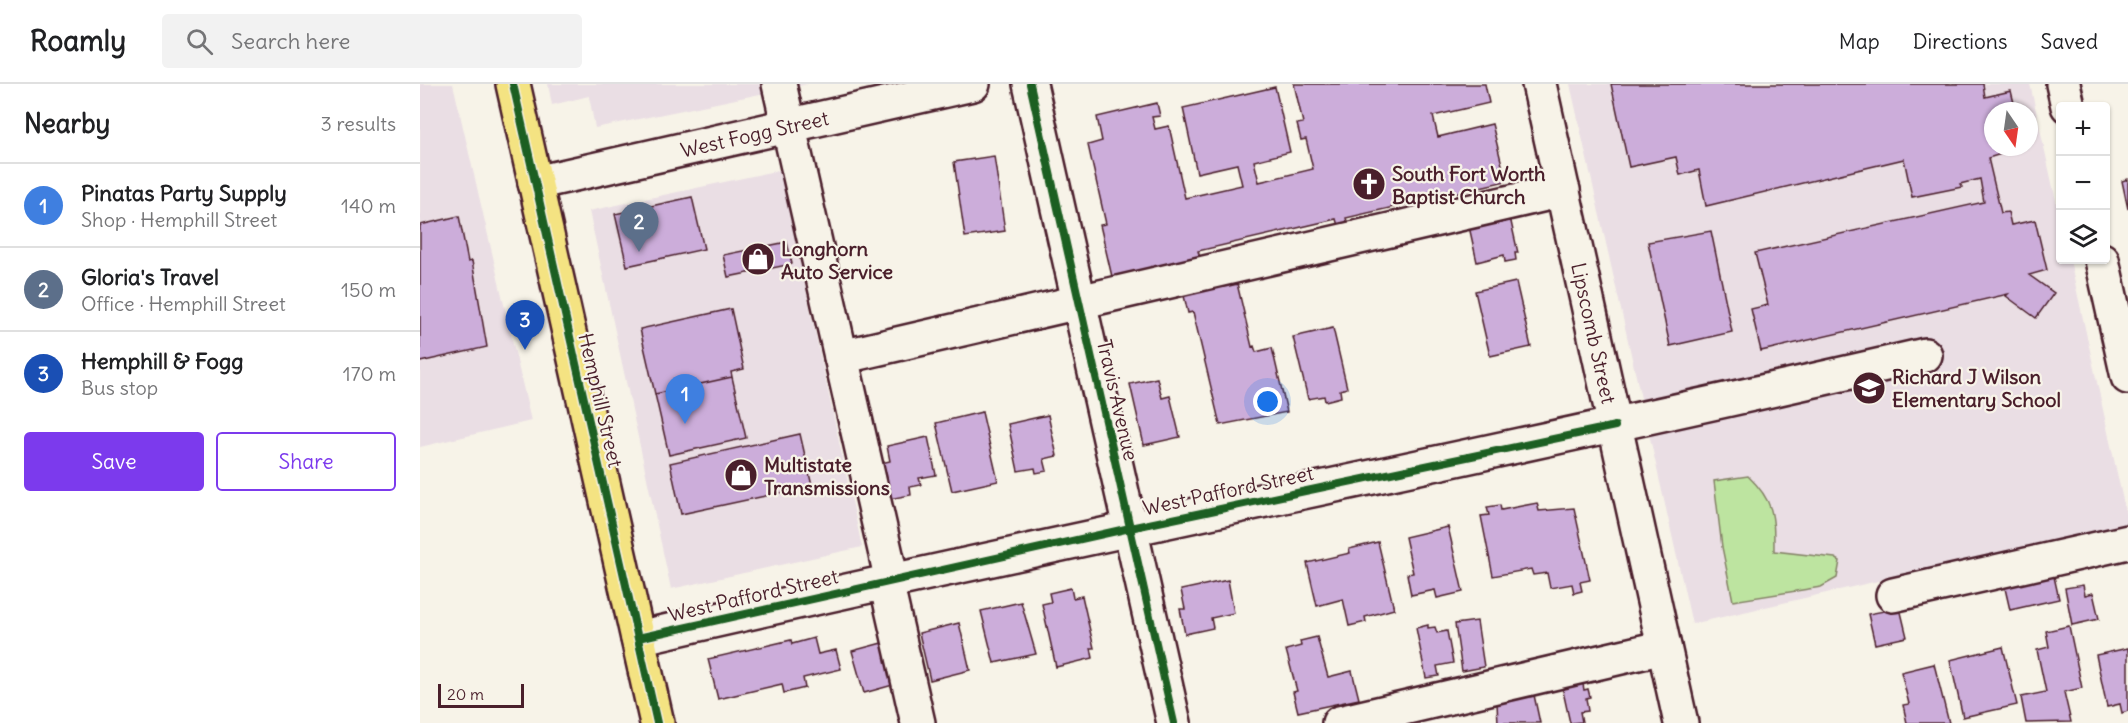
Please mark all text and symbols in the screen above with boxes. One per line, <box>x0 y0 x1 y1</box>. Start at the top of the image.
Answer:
search box <box>162 14 582 68</box>
text: Roamly <box>30 23 126 59</box>
icon: search <box>183 25 216 58</box>
text: Search here <box>231 27 350 55</box>
text: Map <box>1839 28 1880 55</box>
text: Directions <box>1913 28 2007 55</box>
text: Saved <box>2040 28 2098 55</box>
north arrow <box>1984 102 2038 156</box>
map controls <box>2056 102 2110 264</box>
button: + <box>2056 102 2110 156</box>
street label: West Fogg Street <box>678 104 831 162</box>
text: Nearby <box>24 107 110 140</box>
text: 3 results <box>320 111 396 136</box>
button: − <box>2056 156 2110 210</box>
place label: South Fort Worth Baptist Church <box>1392 161 1546 209</box>
church icon: South Fort Worth Baptist Church <box>1351 166 1387 202</box>
text: Pinatas Party Supply <box>81 179 287 207</box>
text: 1 <box>40 193 47 218</box>
text: 140 m <box>341 193 396 218</box>
pin: 2 <box>620 202 658 252</box>
text: Shop · Hemphill Street <box>81 207 277 232</box>
button: layers <box>2056 210 2110 264</box>
place label: Longhorn Auto Service <box>781 236 893 284</box>
shop icon: Longhorn Auto Service <box>740 241 776 277</box>
street label: Lipscomb Street <box>1567 260 1622 406</box>
text: Gloria's Travel <box>81 263 219 291</box>
text: 2 <box>38 277 49 302</box>
text: 150 m <box>341 277 396 302</box>
text: Office · Hemphill Street <box>81 291 286 316</box>
pin: 3 <box>506 300 544 350</box>
street label: Hemphill Street <box>573 330 629 470</box>
street label: Travis Avenue <box>1092 337 1144 463</box>
text: Hemphill & Fogg <box>81 347 244 375</box>
text: 3 <box>38 361 49 386</box>
text: 170 m <box>343 361 396 386</box>
place label: Richard J Wilson Elementary School <box>1892 364 2061 412</box>
school or university icon: Richard J Wilson Elementary School <box>1851 370 1887 406</box>
pin: 1 <box>666 374 704 424</box>
text: Bus stop <box>81 375 158 400</box>
your location <box>1253 387 1282 416</box>
button: Save <box>24 432 204 491</box>
button: Share <box>216 432 396 491</box>
place label: Multistate Transmissions <box>764 452 890 500</box>
shop icon: Multistate Transmissions <box>723 457 759 493</box>
street label: West Pafford Street <box>1140 460 1316 520</box>
street label: West Pafford Street <box>666 563 841 627</box>
scale bar <box>438 681 524 708</box>
text: 20 m <box>447 684 484 704</box>

